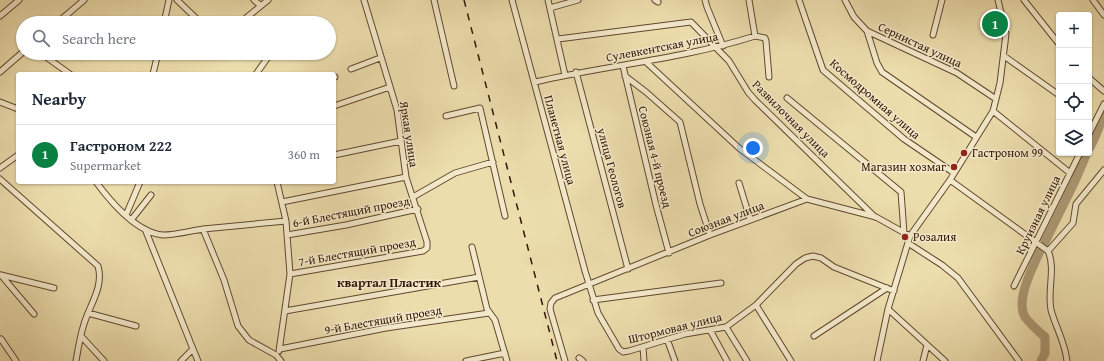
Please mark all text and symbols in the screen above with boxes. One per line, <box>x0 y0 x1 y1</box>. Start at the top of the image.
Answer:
pin: 1 <box>982 9 1008 39</box>
map controls <box>1056 12 1092 156</box>
button: + <box>1056 12 1092 48</box>
search box <box>16 16 336 60</box>
street label: Сернистая улица <box>876 18 965 72</box>
icon: search <box>30 27 52 49</box>
street label: Сулевкентская улица <box>604 27 720 66</box>
text: Search here <box>62 28 136 49</box>
button: − <box>1056 48 1092 84</box>
street label: Космодромная улица <box>826 54 925 143</box>
street label: Развилочная улица <box>749 76 834 161</box>
button: locate <box>1056 84 1092 120</box>
text: Nearby <box>32 86 86 111</box>
street label: Планетная улица <box>540 93 581 187</box>
street label: Яркая улица <box>396 99 423 168</box>
street label: Союзная 4-й проезд <box>635 104 676 210</box>
button: layers <box>1056 120 1092 156</box>
street label: улица Геологов <box>593 125 631 210</box>
text: Гастроном 222 <box>70 135 172 156</box>
your location <box>743 138 763 158</box>
place label: Гастроном 99 <box>972 144 1043 161</box>
text: 1 <box>42 145 48 164</box>
text: 360 m <box>288 145 320 164</box>
marker: Гастроном 99 <box>959 148 969 158</box>
text: Supermarket <box>70 156 141 175</box>
place label: Магазин хозмаг <box>861 158 946 175</box>
marker: Магазин хозмаг <box>949 162 959 172</box>
street label: Круизная улица <box>1011 172 1064 257</box>
street label: 6-й Блестящий проезд <box>291 192 411 231</box>
street label: Союзная улица <box>685 196 767 241</box>
place label: Розалия <box>913 228 956 245</box>
marker: Розалия <box>900 232 910 242</box>
street label: 7-й Блестящий проезд <box>297 233 417 270</box>
district label: квартал Пластик <box>337 273 442 292</box>
street label: 9-й Блестящий проезд <box>323 301 443 338</box>
street label: Штормовая улица <box>626 308 724 347</box>

